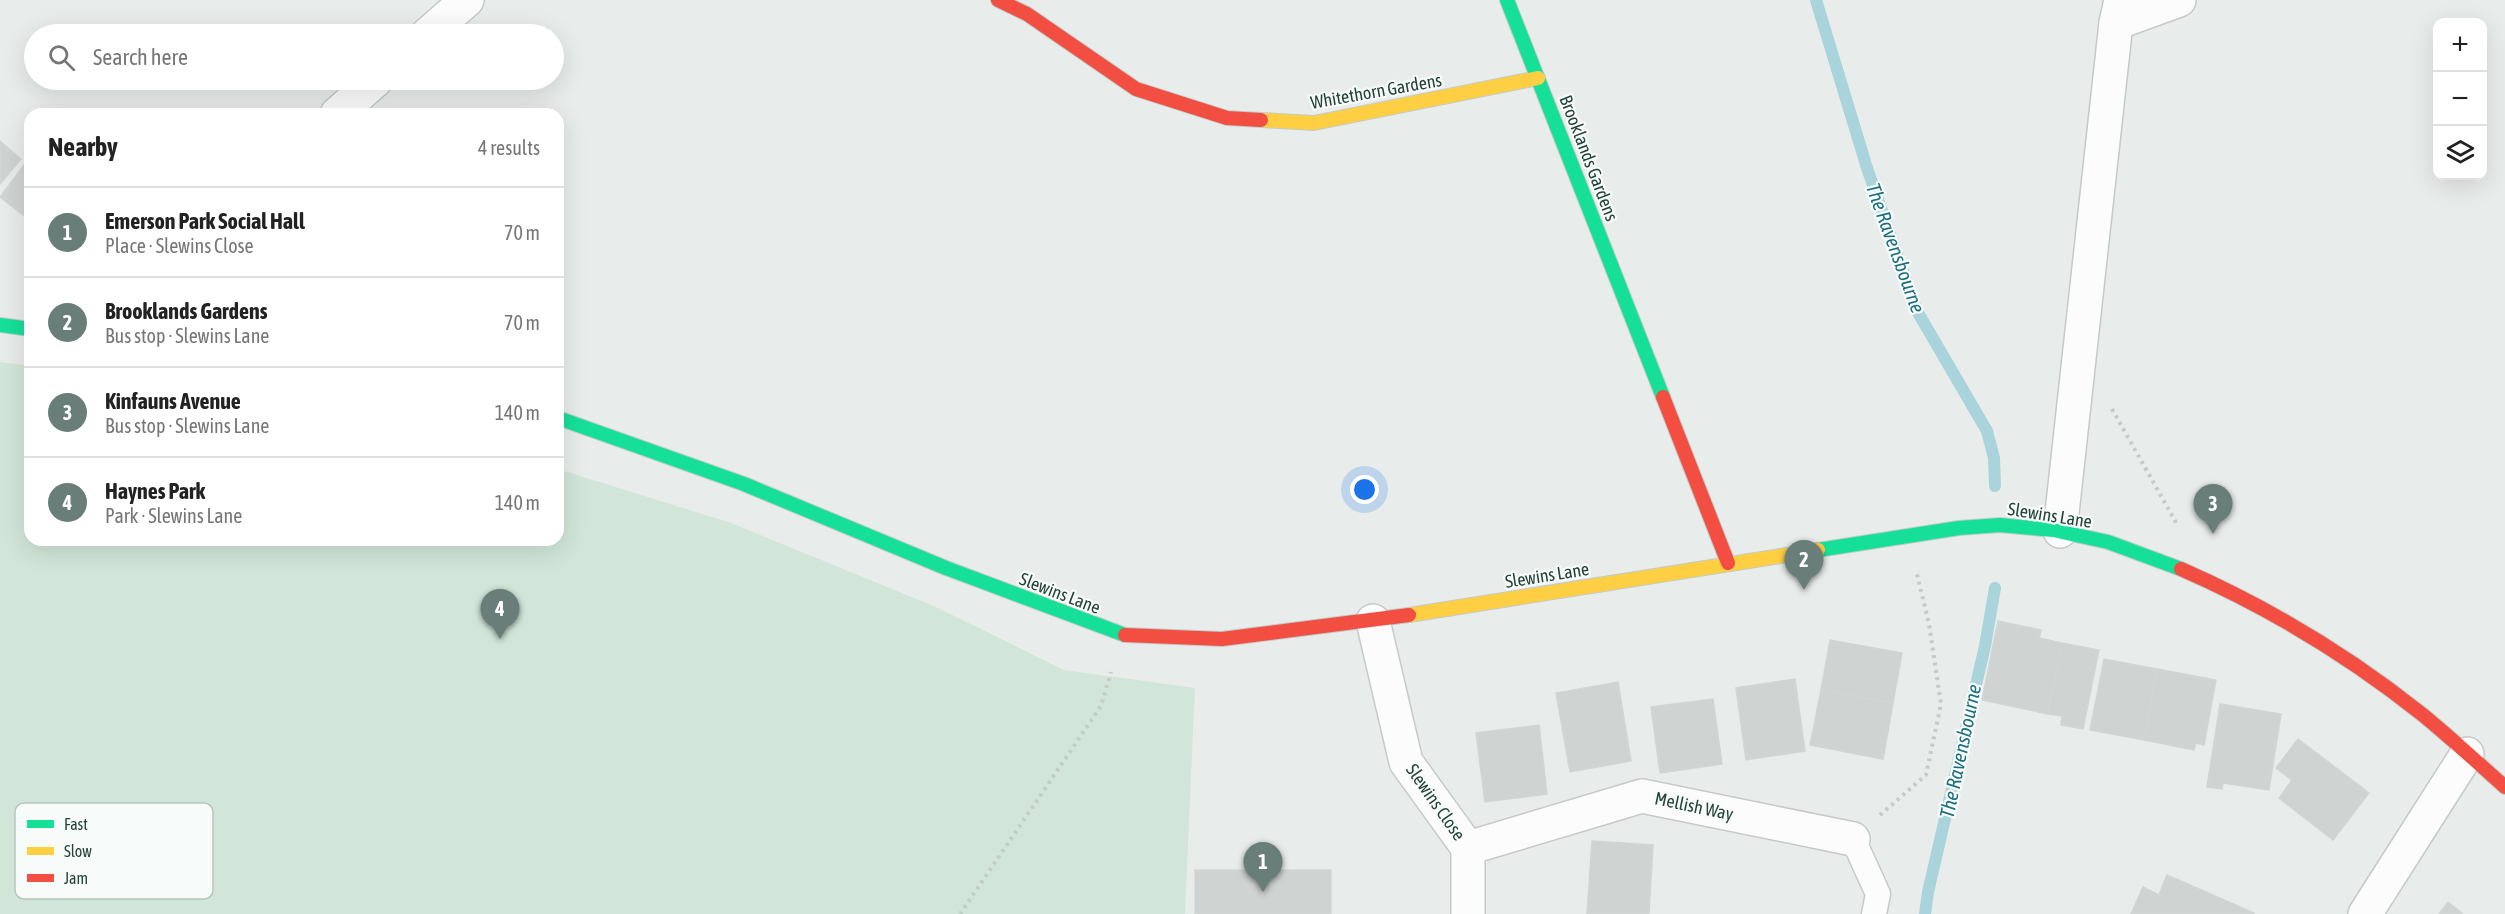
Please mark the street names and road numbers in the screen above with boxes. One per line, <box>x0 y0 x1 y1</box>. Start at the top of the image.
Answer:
street label: Whitethorn Gardens <box>1309 69 1443 113</box>
street label: Brooklands Gardens <box>1555 92 1623 224</box>
street label: Slewins Lane <box>2006 498 2094 532</box>
street label: Slewins Lane <box>1503 558 1591 592</box>
street label: Slewins Lane <box>1017 568 1103 618</box>
street label: Slewins Close <box>1402 760 1470 844</box>
street label: Mellish Way <box>1653 787 1735 825</box>

